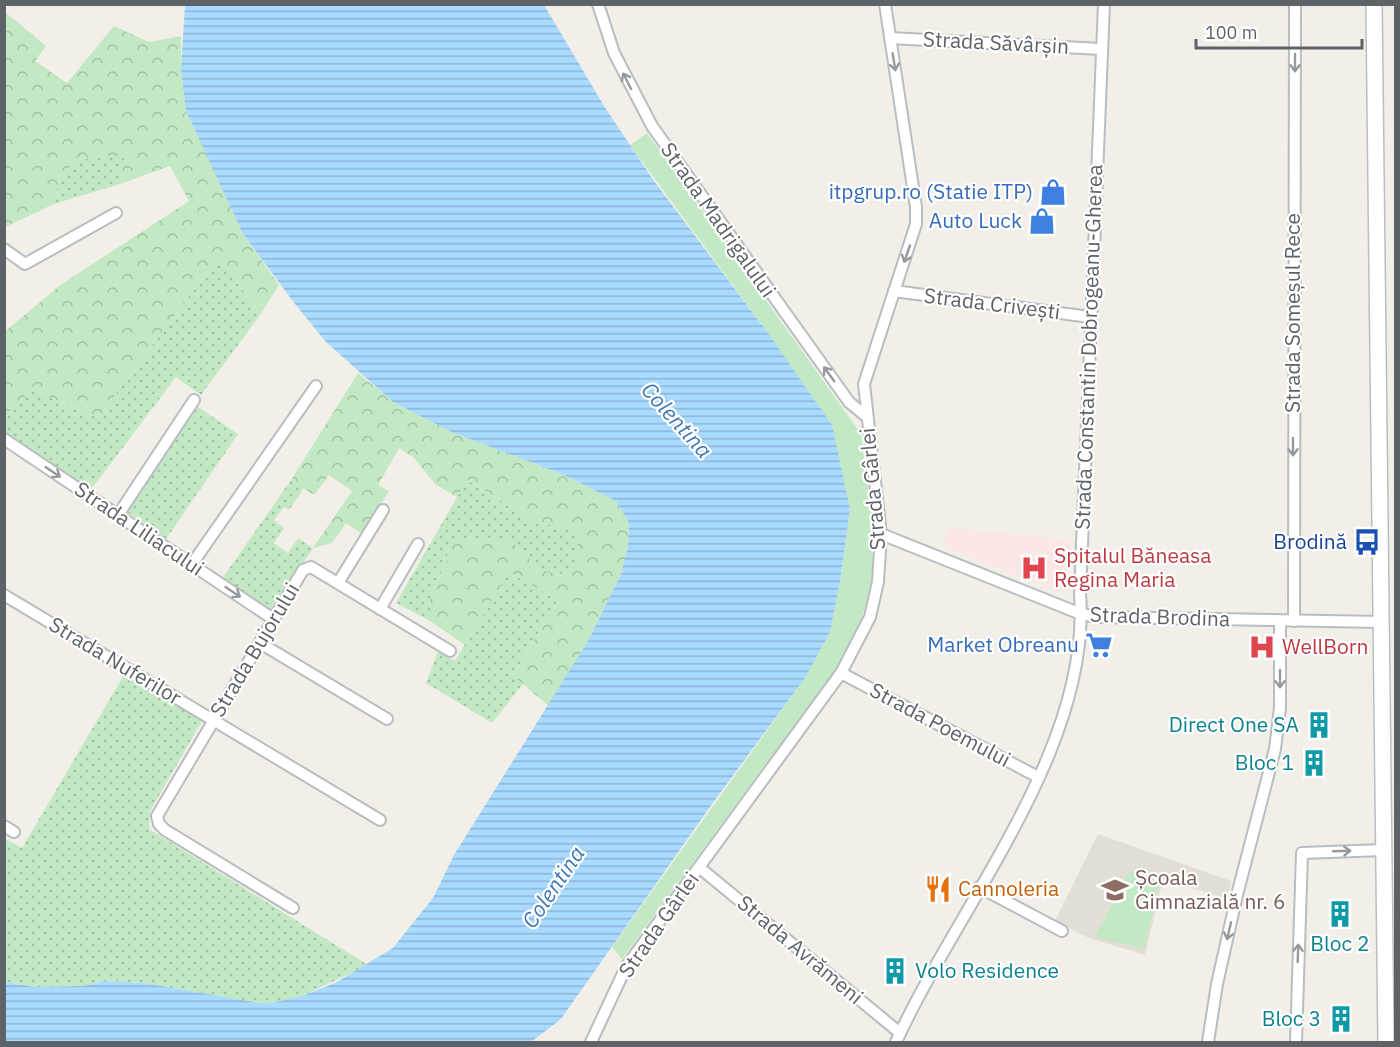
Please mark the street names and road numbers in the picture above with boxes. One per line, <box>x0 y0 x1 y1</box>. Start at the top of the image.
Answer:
street label: Strada Săvârșin <box>922 24 1070 60</box>
street label: Strada Madrigalului <box>655 136 783 302</box>
street label: Strada Constantin Dobrogeanu-Gherea <box>1068 164 1108 530</box>
street label: Strada Someșul Rece <box>1278 213 1306 413</box>
street label: Strada Crivești <box>922 281 1062 325</box>
street label: Strada Gârlei <box>853 427 891 551</box>
street label: Strada Liliacului <box>70 475 210 582</box>
street label: Strada Bujorului <box>203 577 305 722</box>
street label: Strada Brodina <box>1089 600 1231 632</box>
street label: Strada Nuferilor <box>44 610 187 711</box>
street label: Strada Poemului <box>865 675 1016 773</box>
street label: Strada Gârlei <box>612 866 705 983</box>
street label: Strada Avrămeni <box>732 888 869 1010</box>

